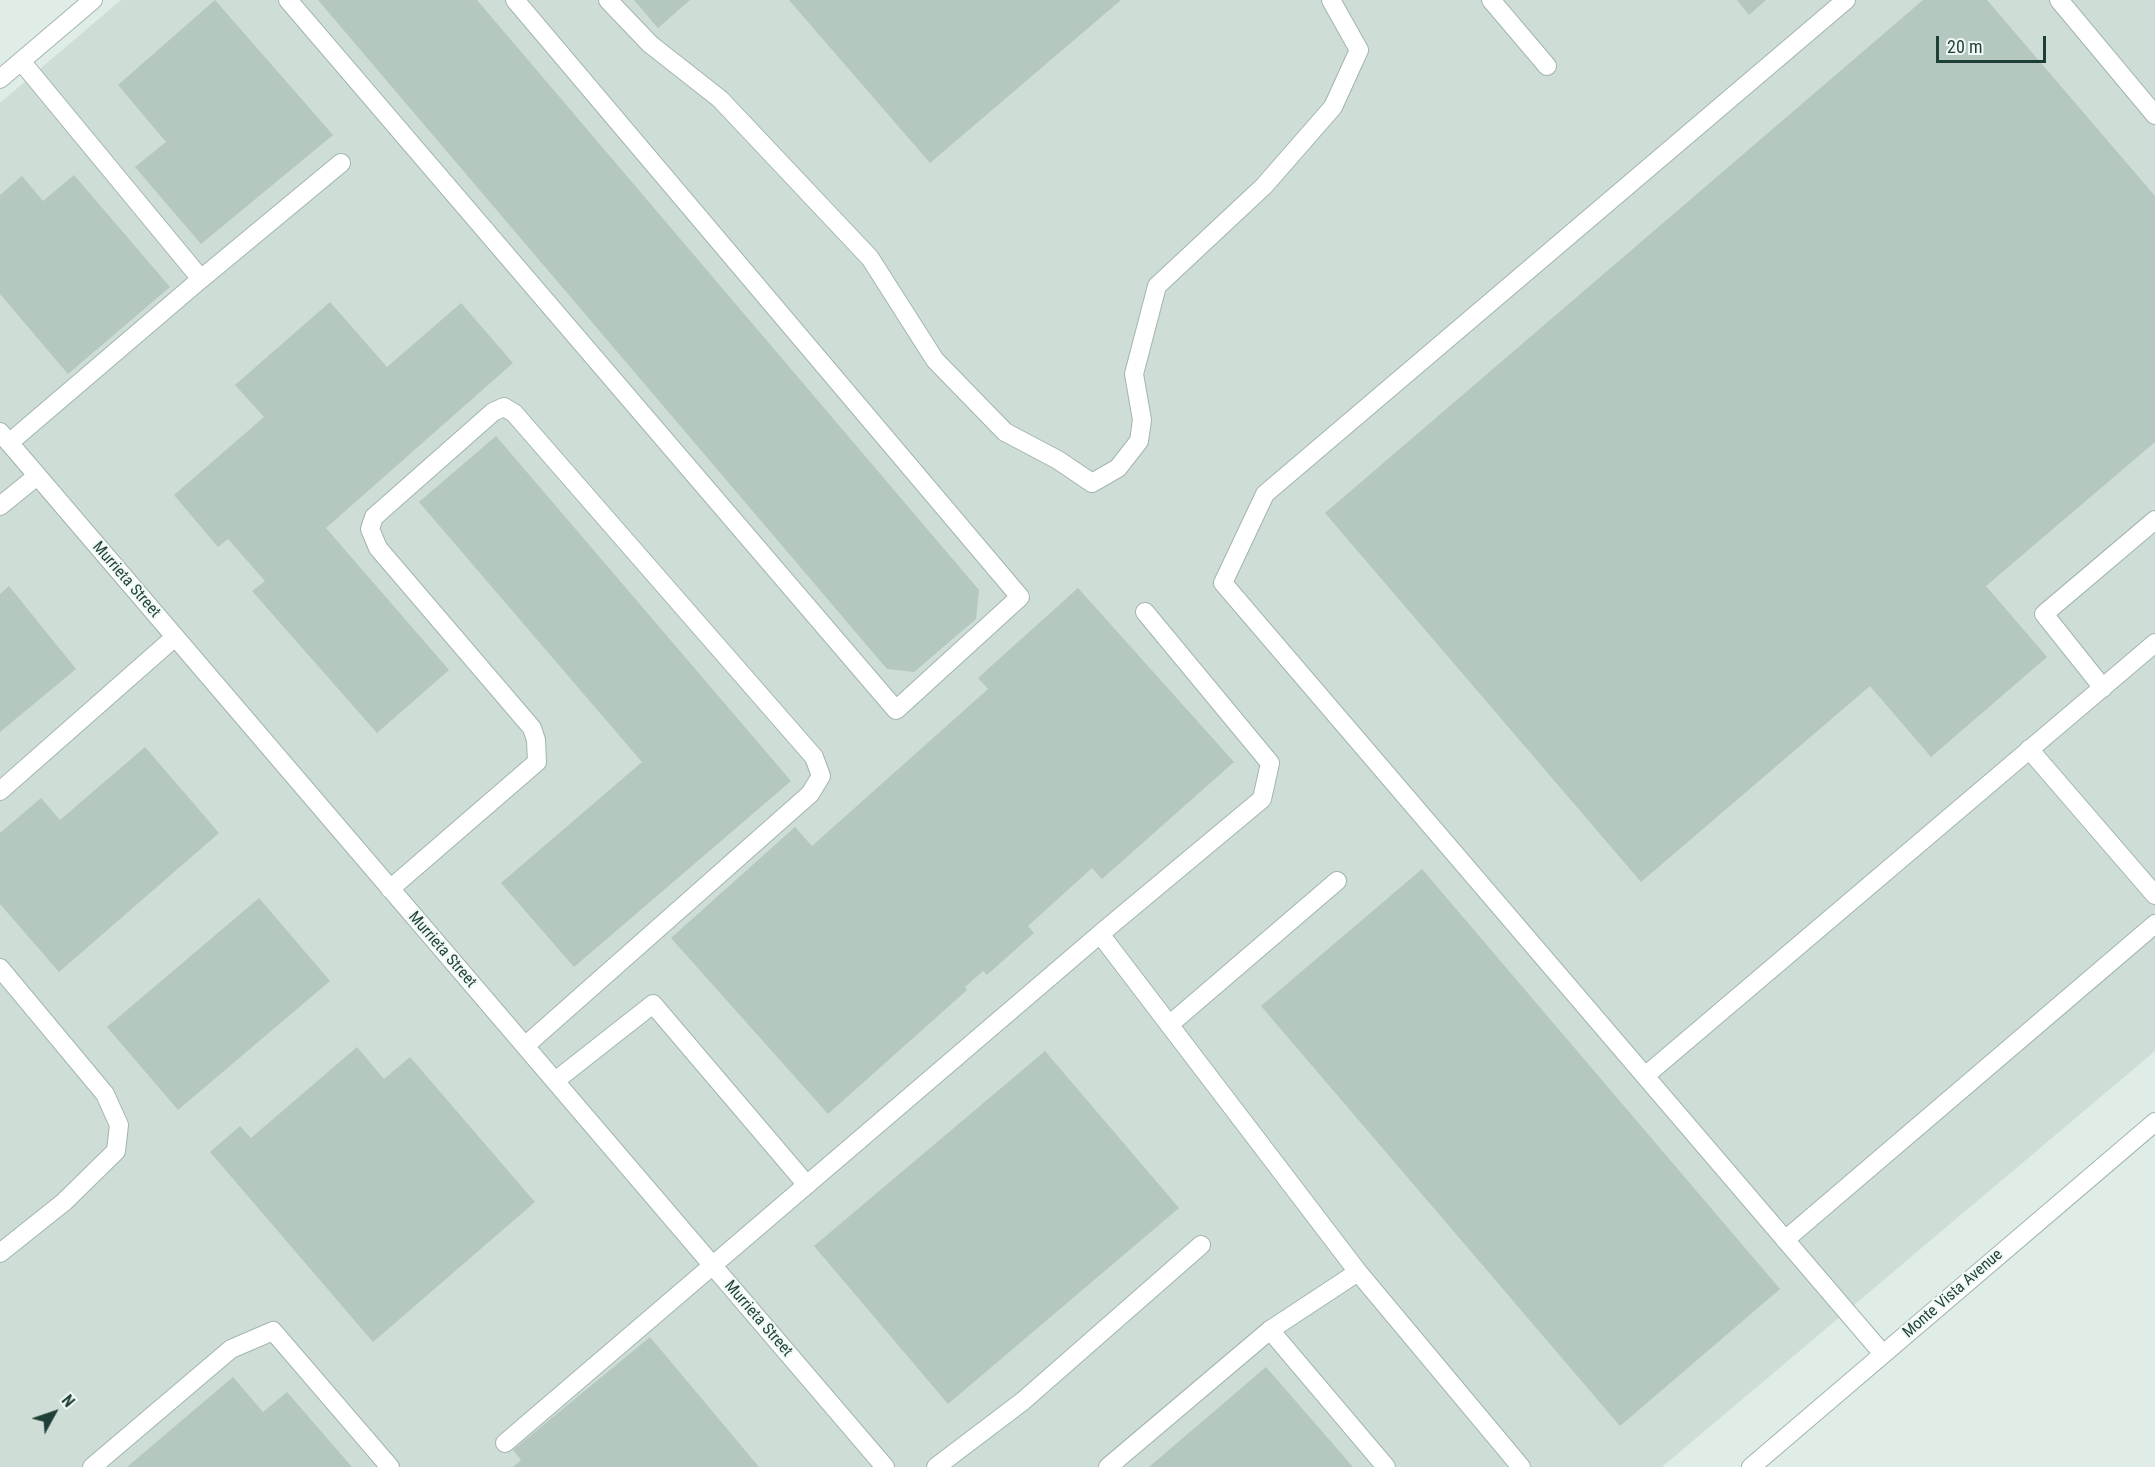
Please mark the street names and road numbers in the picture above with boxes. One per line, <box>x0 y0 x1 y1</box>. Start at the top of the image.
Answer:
street label: Murrieta Street <box>88 538 164 622</box>
street label: Murrieta Street <box>404 908 480 992</box>
street label: Monte Vista Avenue <box>1899 1245 2007 1343</box>
street label: Murrieta Street <box>720 1277 796 1361</box>

